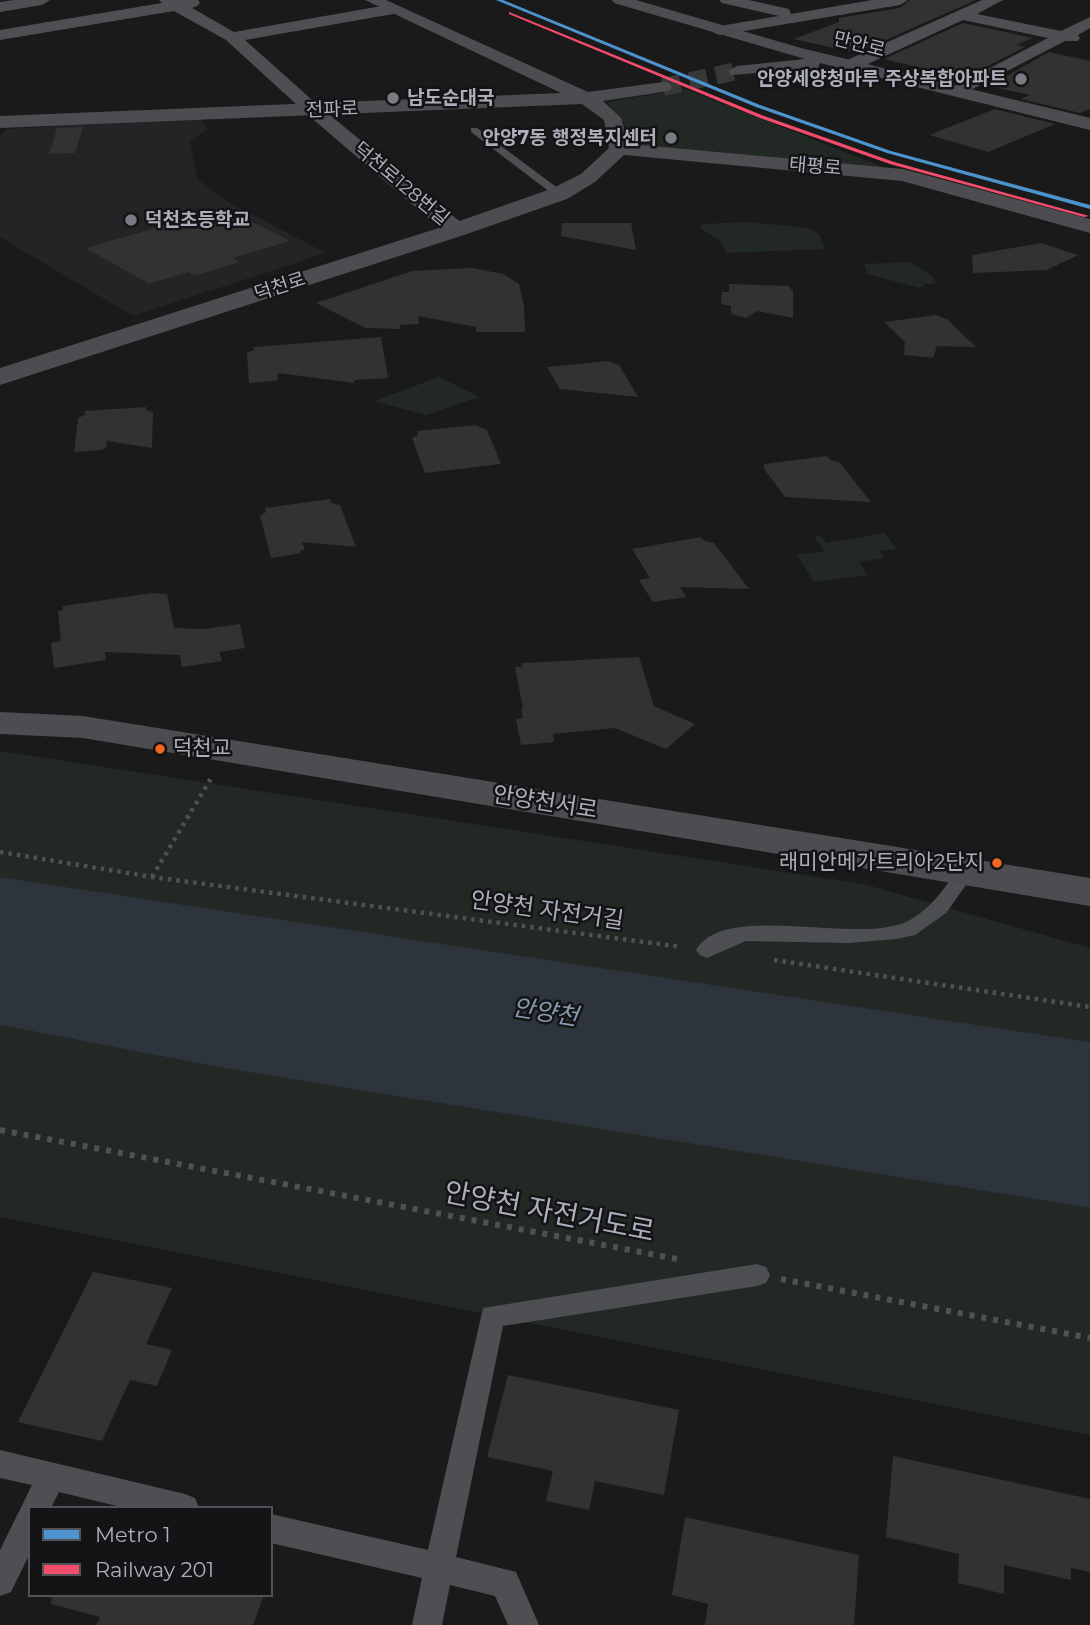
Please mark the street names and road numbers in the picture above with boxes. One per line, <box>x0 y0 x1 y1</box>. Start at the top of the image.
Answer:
street label: 만안로 <box>831 28 887 62</box>
street label: 전파로 <box>305 98 359 122</box>
street label: 덕천로128번길 <box>349 138 453 230</box>
street label: 태평로 <box>788 153 842 181</box>
street label: 덕천로 <box>252 268 308 306</box>
street label: 안양천서로 <box>491 781 599 825</box>
street label: 안양천 자전거길 <box>469 887 625 935</box>
street label: 안양천 자전거도로 <box>441 1176 657 1250</box>

